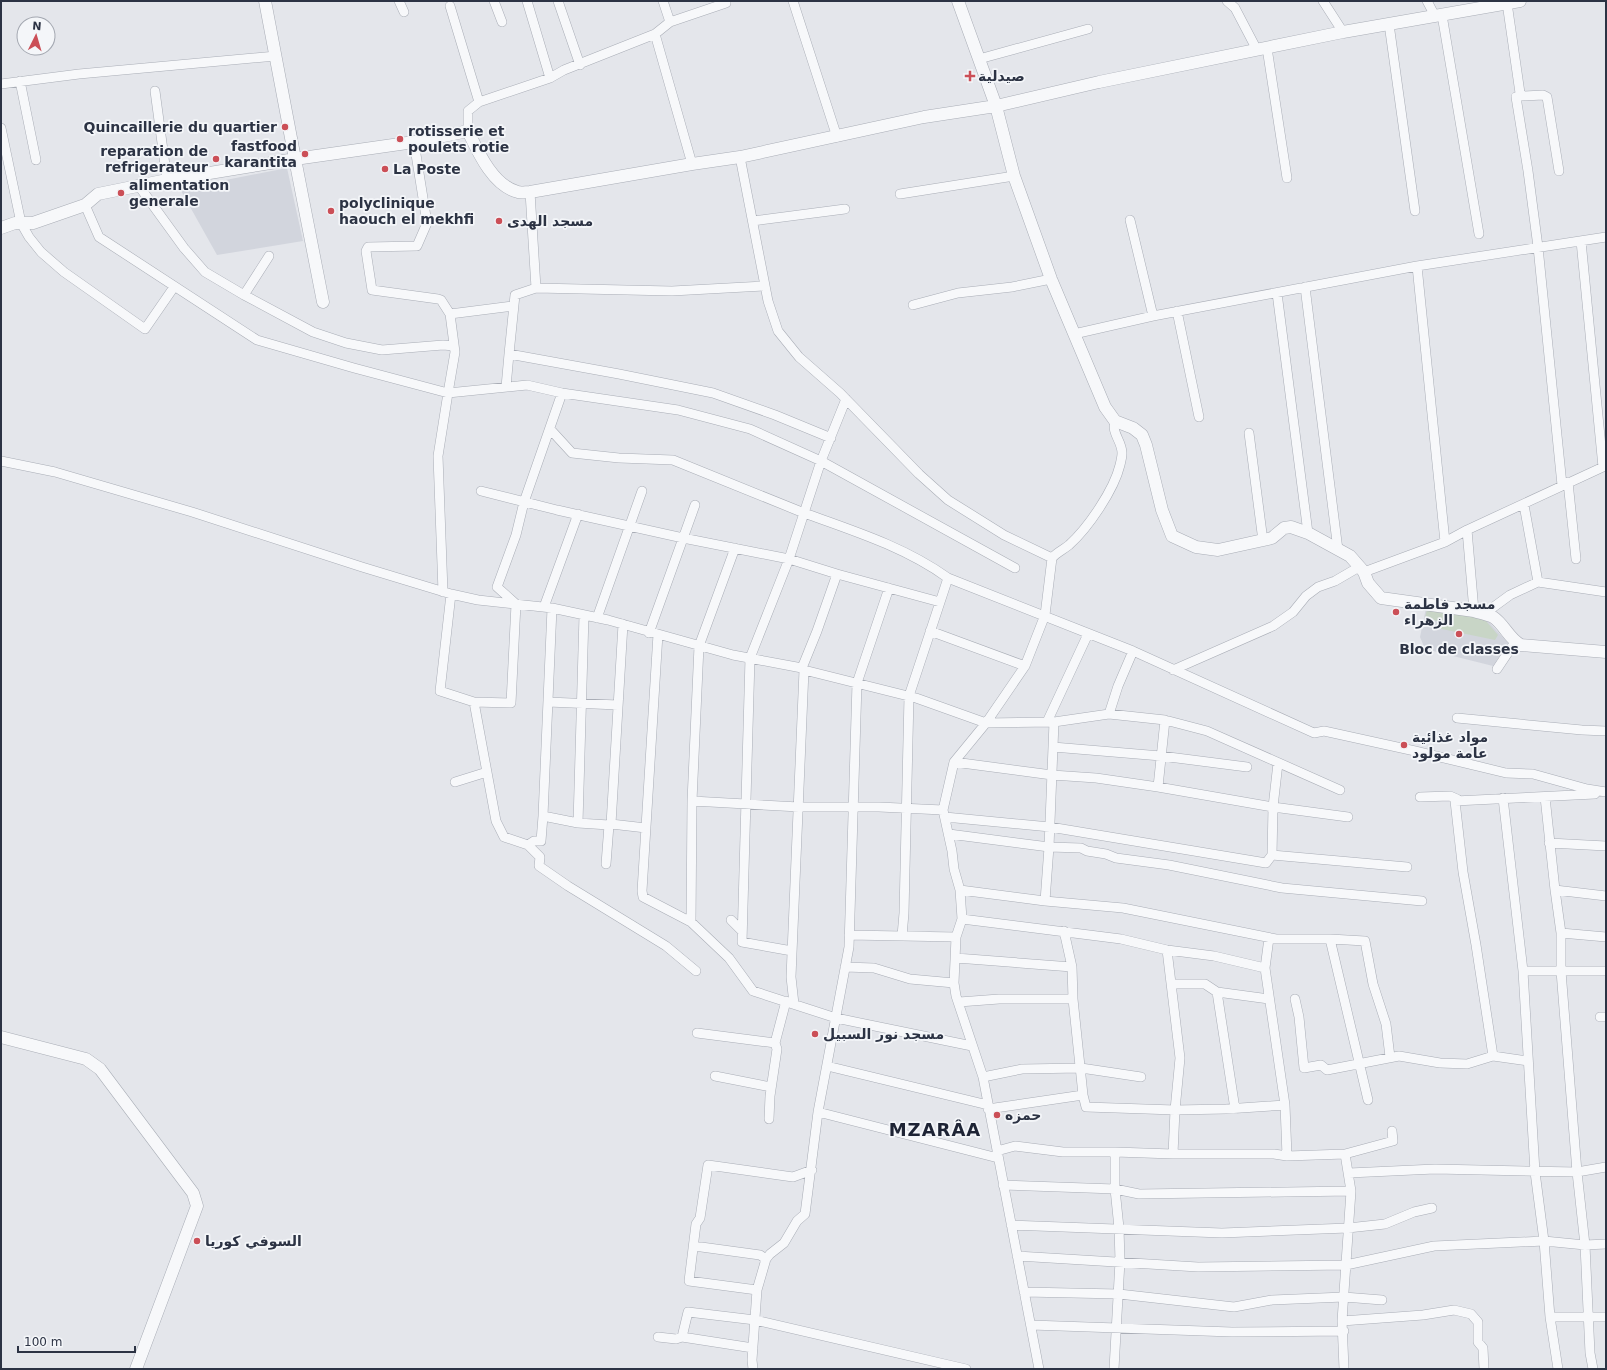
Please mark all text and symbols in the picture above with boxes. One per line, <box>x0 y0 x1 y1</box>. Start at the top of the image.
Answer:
north arrow <box>16 16 56 56</box>
text: N <box>32 20 42 33</box>
place label: صيدلية <box>978 68 1025 84</box>
marker: صيدلية <box>965 71 975 81</box>
place label: Quincaillerie du quartier <box>84 119 277 135</box>
marker: Quincaillerie du quartier <box>280 122 290 132</box>
place label: rotisserie et poulets rotie <box>408 123 509 155</box>
marker: rotisserie et poulets rotie <box>395 134 405 144</box>
place label: fastfood karantita <box>224 138 297 170</box>
place label: reparation de refrigerateur <box>100 143 208 175</box>
marker: fastfood karantita <box>300 149 310 159</box>
marker: reparation de refrigerateur <box>211 154 221 164</box>
place label: La Poste <box>393 161 461 177</box>
marker: La Poste <box>380 164 390 174</box>
place label: alimentation generale <box>129 177 229 209</box>
marker: alimentation generale <box>116 188 126 198</box>
place label: polyclinique haouch el mekhfi <box>339 195 474 227</box>
marker: polyclinique haouch el mekhfi <box>326 206 336 216</box>
place label: مسجد الهدى <box>507 213 593 230</box>
marker: مسجد الهدى <box>494 216 504 226</box>
place label: مسجد فاطمة الزهراء <box>1404 596 1495 629</box>
marker: مسجد فاطمة الزهراء <box>1391 607 1401 617</box>
marker: Bloc de classes <box>1454 629 1464 639</box>
place label: Bloc de classes <box>1399 641 1519 657</box>
place label: مواد غذائية عامة مولود <box>1412 729 1488 762</box>
marker: مواد غذائية عامة مولود <box>1399 740 1409 750</box>
place label: مسجد نور السبيل <box>823 1026 944 1043</box>
marker: مسجد نور السبيل <box>810 1029 820 1039</box>
place label: حمزه <box>1005 1107 1041 1124</box>
marker: حمزه <box>992 1110 1002 1120</box>
district label: MZARÂA <box>889 1119 981 1140</box>
place label: السوفي كوريا <box>205 1233 302 1250</box>
marker: السوفي كوريا <box>192 1236 202 1246</box>
scale bar <box>18 1328 135 1354</box>
text: 100 m <box>24 1335 62 1349</box>

